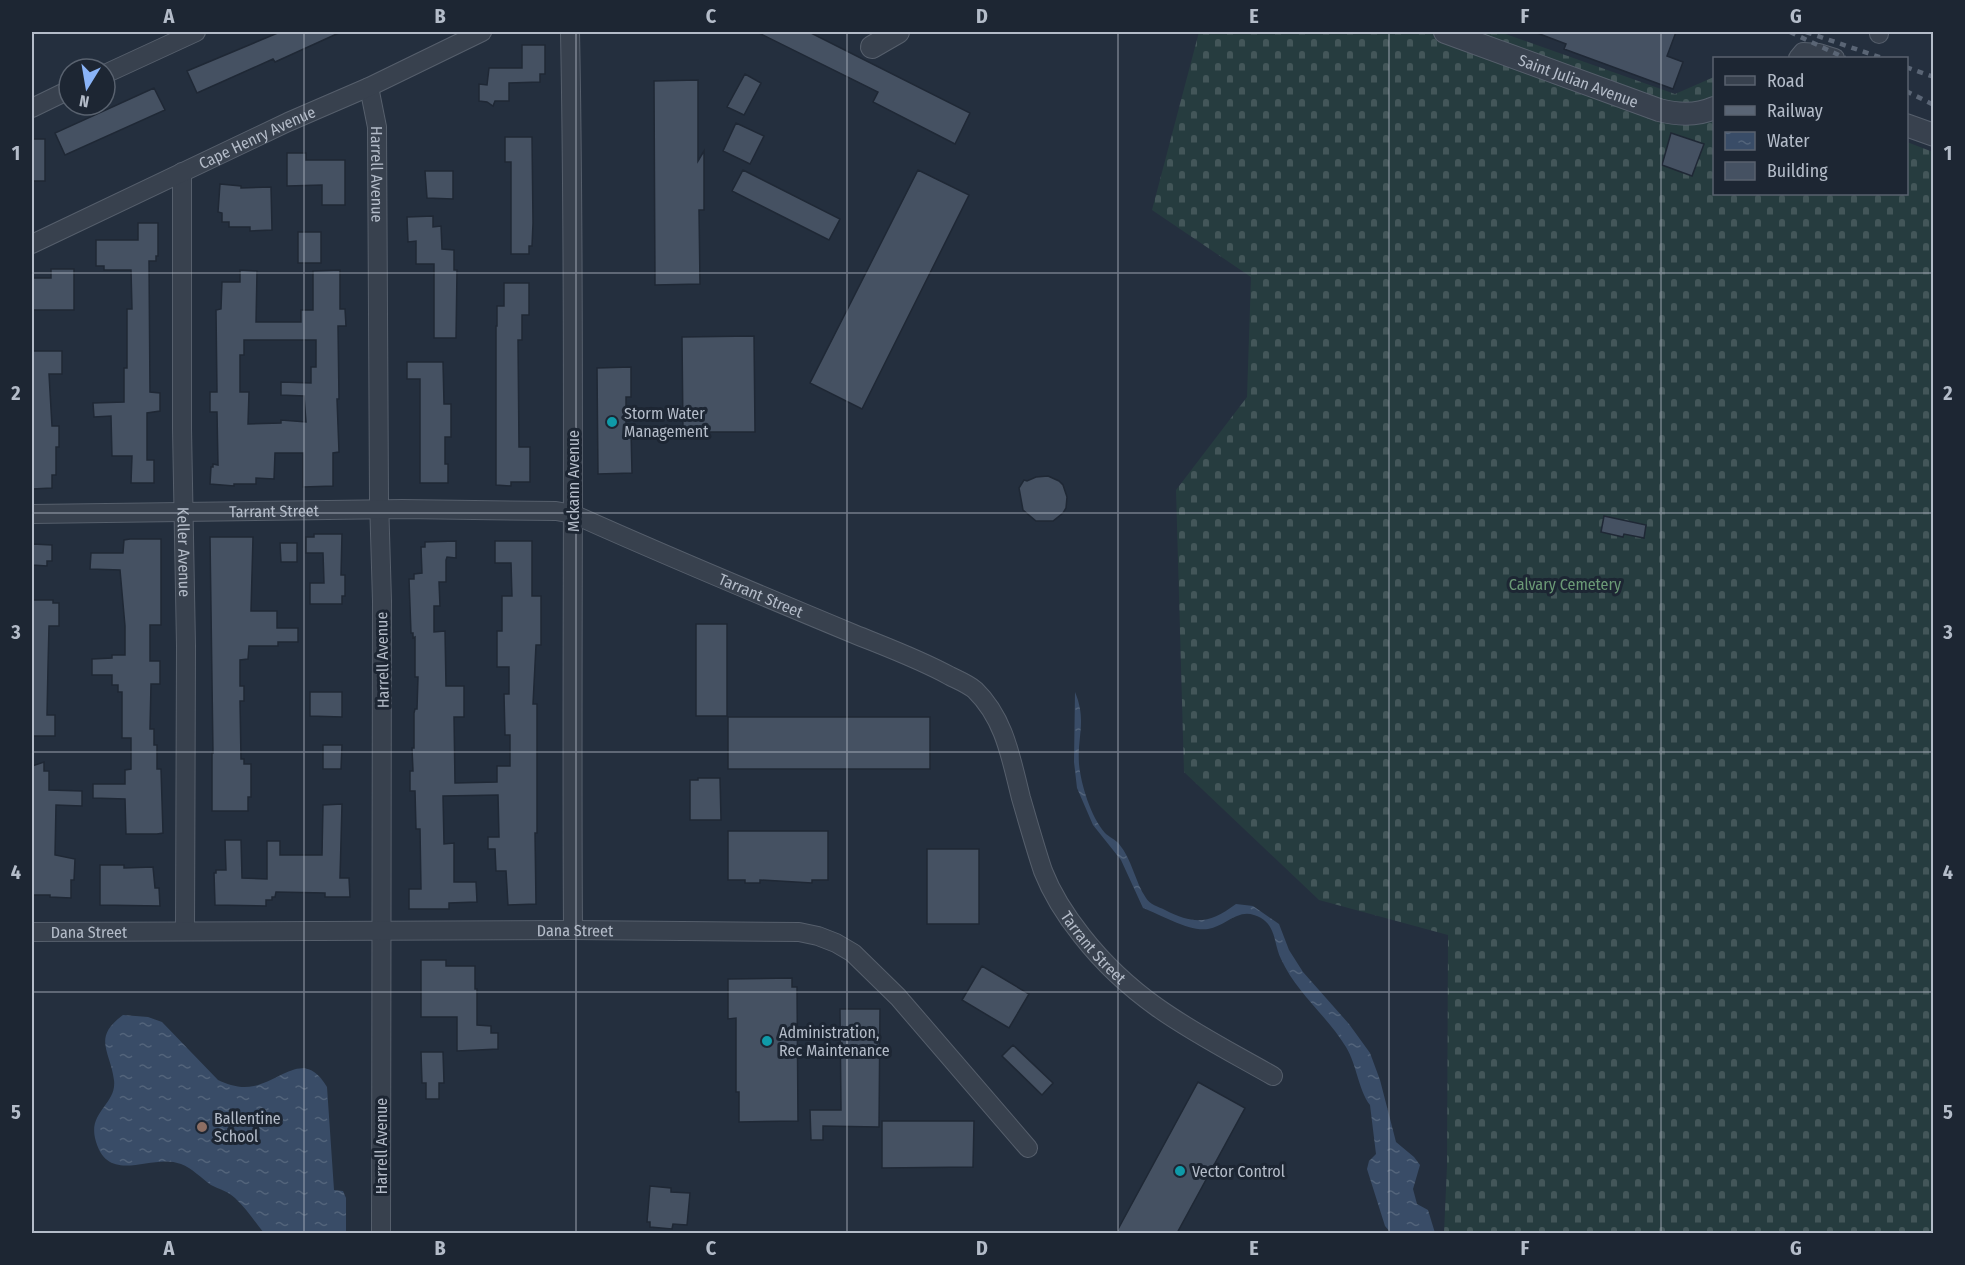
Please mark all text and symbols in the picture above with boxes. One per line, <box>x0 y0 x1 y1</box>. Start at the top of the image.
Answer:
text: A <box>163 4 176 28</box>
text: B <box>434 4 446 28</box>
text: C <box>706 4 717 28</box>
text: D <box>976 4 988 28</box>
text: E <box>1249 4 1259 28</box>
text: F <box>1521 4 1530 28</box>
text: G <box>1790 4 1802 28</box>
street label: Saint Julian Avenue <box>1516 51 1641 112</box>
north arrow <box>57 57 117 117</box>
legend <box>1713 57 1908 195</box>
text: Road <box>1767 70 1804 92</box>
text: N <box>78 91 91 111</box>
text: Railway <box>1767 100 1823 122</box>
street label: Cape Henry Avenue <box>196 102 318 173</box>
street label: Harrell Avenue <box>367 126 387 223</box>
text: Water <box>1767 130 1810 152</box>
text: 1 <box>12 141 20 165</box>
text: 1 <box>1944 141 1952 165</box>
text: Building <box>1767 160 1828 182</box>
text: 2 <box>10 381 21 405</box>
text: 2 <box>1942 381 1953 405</box>
place label: Storm Water Management <box>624 404 709 441</box>
marker: Storm Water Management <box>605 415 619 429</box>
street label: Mckann Avenue <box>564 430 583 532</box>
street label: Tarrant Street <box>229 501 320 521</box>
street label: Keller Avenue <box>173 507 194 597</box>
street label: Tarrant Street <box>716 570 806 622</box>
park label: Calvary Cemetery <box>1509 575 1622 594</box>
street label: Harrell Avenue <box>372 612 393 708</box>
text: 3 <box>10 620 21 644</box>
text: 3 <box>1942 620 1953 644</box>
text: 4 <box>11 860 21 884</box>
text: 4 <box>1943 860 1953 884</box>
street label: Tarrant Street <box>1057 908 1130 988</box>
street label: Dana Street <box>537 921 614 940</box>
street label: Dana Street <box>51 923 128 942</box>
place label: Administration, Rec Maintenance <box>779 1023 890 1060</box>
marker: Administration, Rec Maintenance <box>760 1034 774 1048</box>
street label: Harrell Avenue <box>372 1098 391 1194</box>
text: 5 <box>11 1100 21 1124</box>
text: 5 <box>1943 1100 1953 1124</box>
place label: Ballentine School <box>214 1109 281 1146</box>
marker: Ballentine School <box>195 1120 209 1134</box>
place label: Vector Control <box>1192 1162 1285 1181</box>
marker: Vector Control <box>1173 1164 1187 1178</box>
text: A <box>163 1236 176 1260</box>
text: B <box>434 1236 446 1260</box>
text: C <box>706 1236 717 1260</box>
text: D <box>976 1236 988 1260</box>
text: E <box>1249 1236 1259 1260</box>
text: F <box>1521 1236 1530 1260</box>
text: G <box>1790 1236 1802 1260</box>

